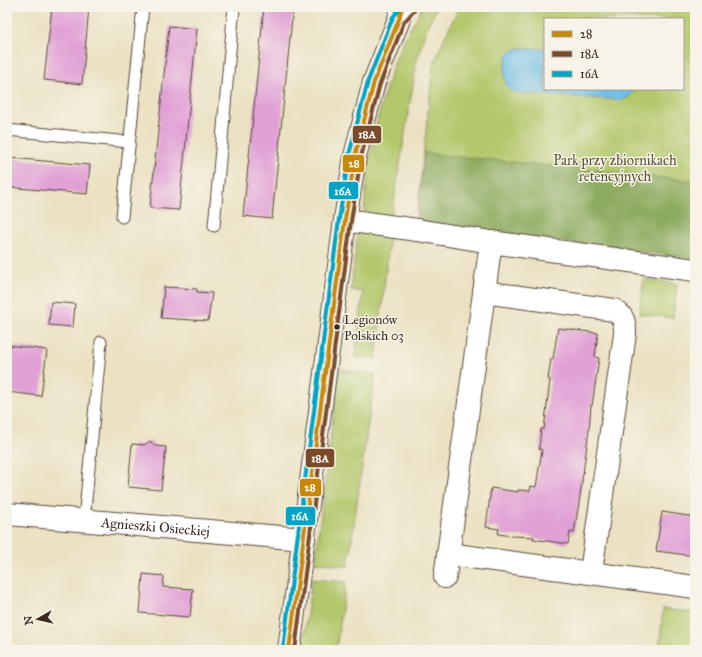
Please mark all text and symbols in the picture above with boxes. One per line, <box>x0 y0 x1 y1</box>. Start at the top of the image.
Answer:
legend <box>544 18 684 90</box>
text: 28 <box>580 27 592 41</box>
text: 18A <box>580 47 599 61</box>
text: 16A <box>580 67 599 81</box>
line badge: 18A <box>352 125 382 144</box>
text: 18A <box>358 128 376 141</box>
park label: Park przy zbiornikach retencyjnych <box>553 152 677 185</box>
line badge: 28 <box>342 154 365 173</box>
text: 28 <box>348 157 360 170</box>
line badge: 16A <box>328 181 359 200</box>
text: 16A <box>334 185 352 198</box>
place label: Legionów Polskich 03 <box>344 312 404 344</box>
marker: Legionów Polskich 03 <box>332 322 342 332</box>
line badge: 18A <box>305 448 335 468</box>
text: 18A <box>311 452 329 465</box>
line badge: 28 <box>299 478 322 497</box>
text: 28 <box>304 481 316 494</box>
line badge: 16A <box>285 506 316 526</box>
text: 16A <box>291 510 309 523</box>
street label: Agnieszki Osieckiej <box>99 513 211 540</box>
north arrow <box>18 599 58 639</box>
text: N <box>21 614 36 626</box>

